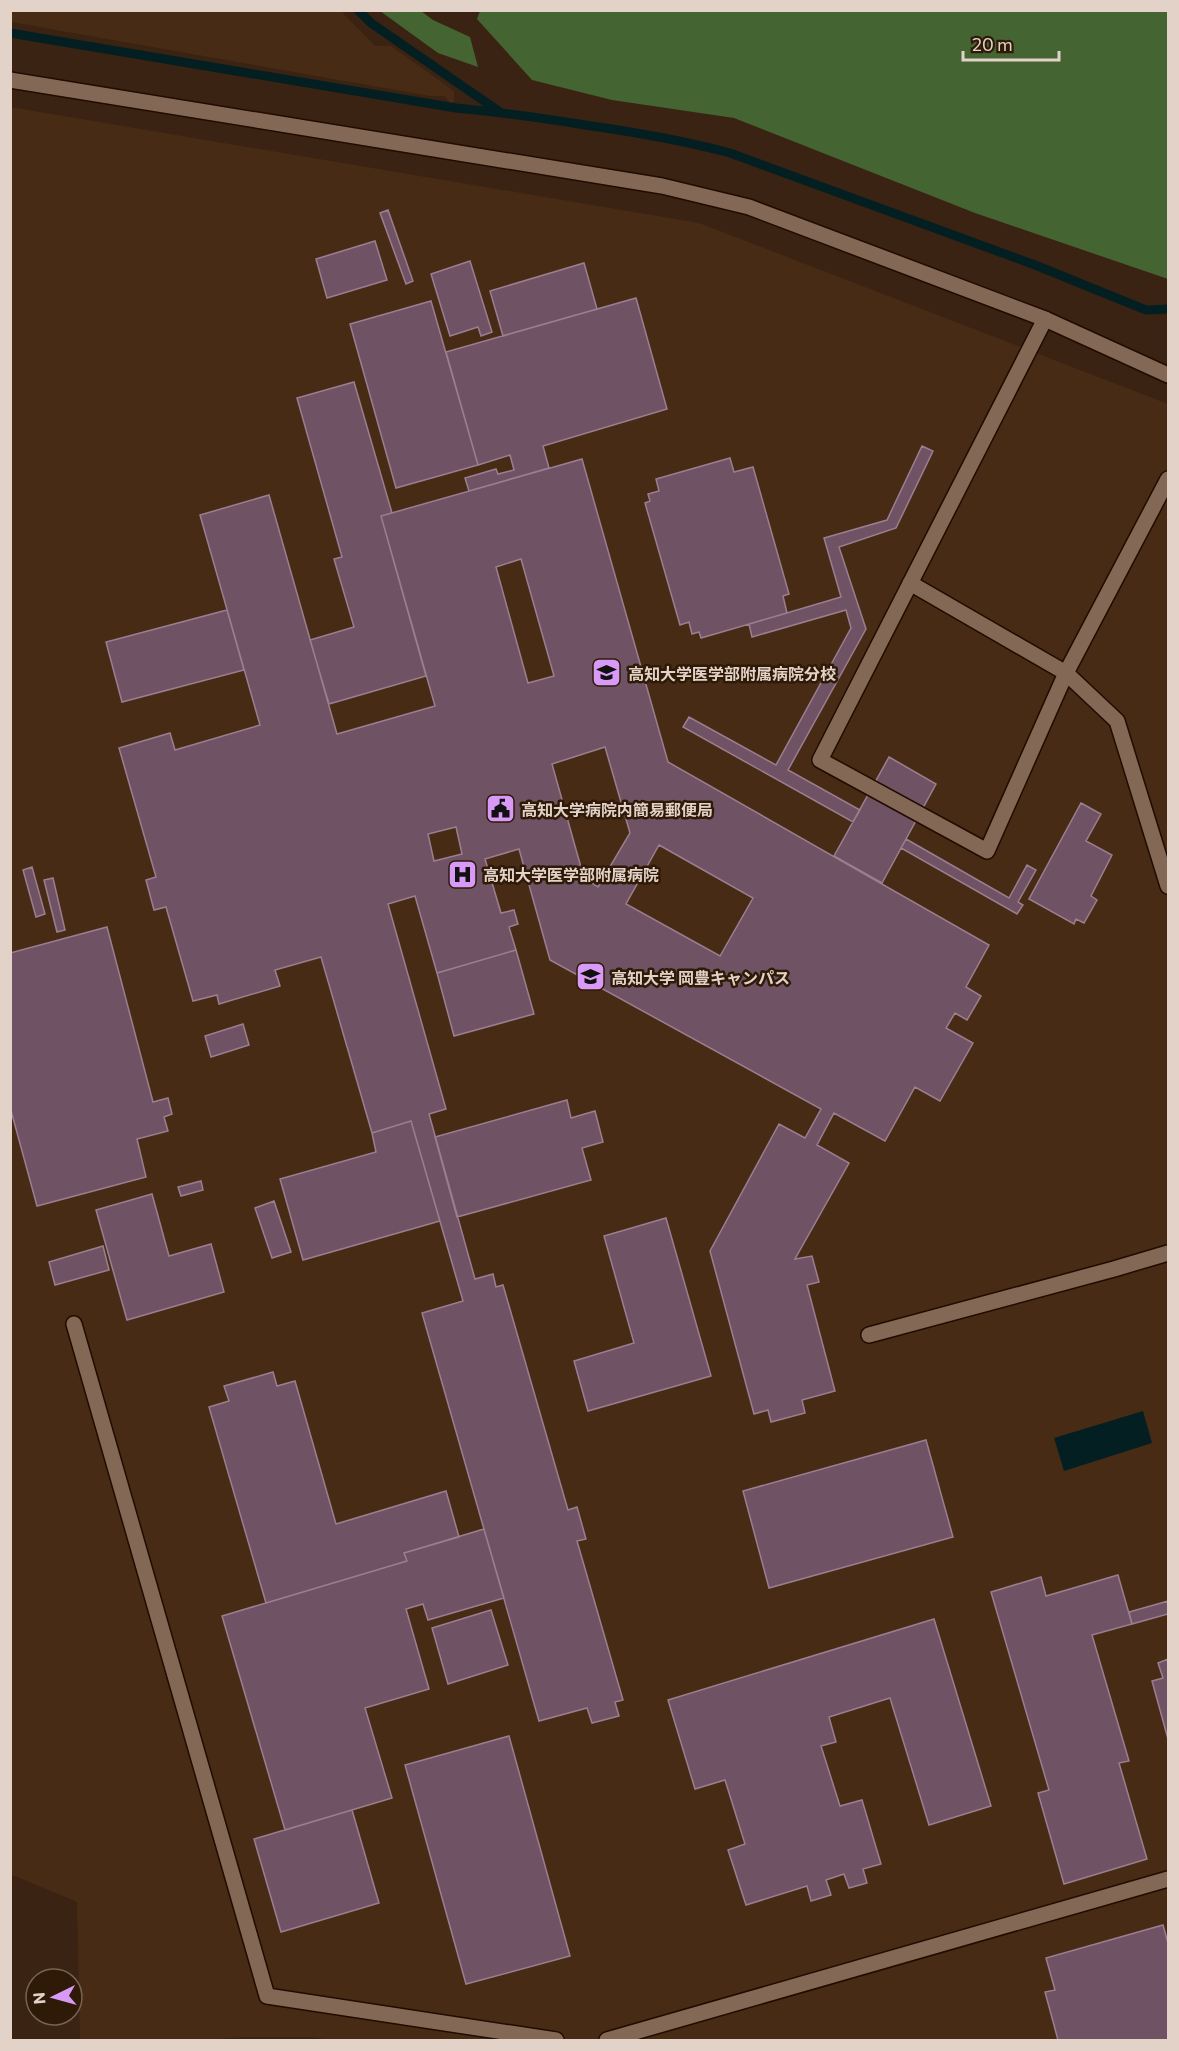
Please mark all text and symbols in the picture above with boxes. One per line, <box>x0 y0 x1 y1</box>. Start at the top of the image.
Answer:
scale bar <box>963 24 1059 62</box>
text: 20 m <box>972 33 1013 55</box>
school or university icon: 高知大学医学部附属病院分校 <box>591 657 623 689</box>
place label: 高知大学医学部附属病院分校 <box>628 664 836 683</box>
public building icon: 高知大学病院内簡易郵便局 <box>484 793 516 825</box>
place label: 高知大学病院内簡易郵便局 <box>521 800 713 819</box>
hospital icon: 高知大学医学部附属病院 <box>446 858 478 890</box>
place label: 高知大学医学部附属病院 <box>483 865 659 884</box>
school or university icon: 高知大学 岡豊キャンパス <box>574 961 606 993</box>
place label: 高知大学 岡豊キャンパス <box>611 968 790 987</box>
north arrow <box>24 1967 84 2027</box>
text: N <box>29 1992 49 2005</box>

